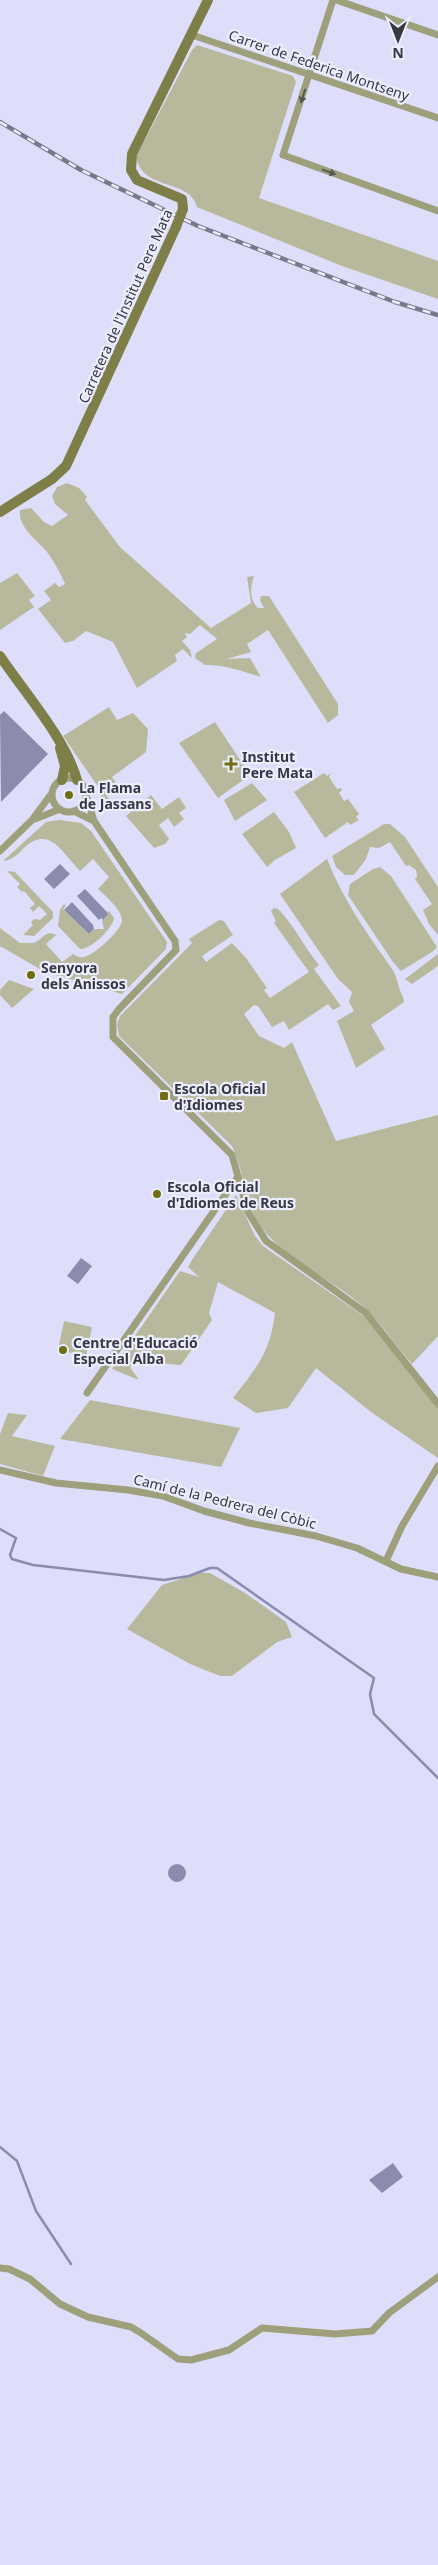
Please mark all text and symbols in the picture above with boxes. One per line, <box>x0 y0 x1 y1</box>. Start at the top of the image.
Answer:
north arrow <box>373 15 423 65</box>
street label: Carrer de Federica Montseny <box>226 25 413 105</box>
text: N <box>392 44 404 63</box>
one-way arrow <box>298 89 306 104</box>
one-way arrow <box>322 168 337 176</box>
street label: Carretera de l'Institut Pere Mata <box>73 206 177 406</box>
place label: Institut Pere Mata <box>242 747 313 782</box>
marker: Institut Pere Mata <box>224 757 238 771</box>
place label: La Flama de Jassans <box>79 778 151 813</box>
marker: La Flama de Jassans <box>63 789 75 801</box>
place label: Senyora dels Anissos <box>41 958 126 993</box>
marker: Senyora dels Anissos <box>25 969 37 981</box>
place label: Escola Oficial d'Idiomes <box>174 1079 266 1114</box>
marker: Escola Oficial d'Idiomes <box>158 1090 170 1102</box>
place label: Escola Oficial d'Idiomes de Reus <box>167 1177 294 1212</box>
marker: Escola Oficial d'Idiomes de Reus <box>151 1188 163 1200</box>
place label: Centre d'Educació Especial Alba <box>73 1333 198 1368</box>
marker: Centre d'Educació Especial Alba <box>57 1344 69 1356</box>
street label: Camí de la Pedrera del Còbic <box>132 1469 319 1533</box>

